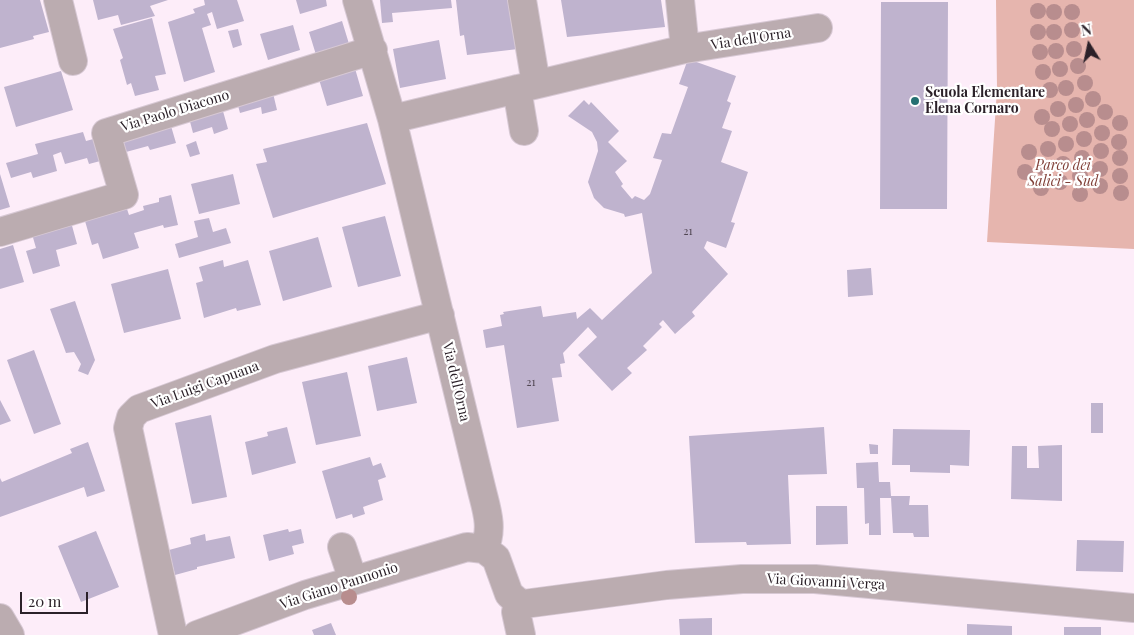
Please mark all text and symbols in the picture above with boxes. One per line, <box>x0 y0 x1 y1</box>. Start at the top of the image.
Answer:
north arrow <box>1064 20 1114 70</box>
text: N <box>1080 20 1093 40</box>
street label: Via dell'Orna <box>710 24 792 54</box>
place label: Scuola Elementare Elena Cornaro <box>925 85 1045 118</box>
street label: Via Paolo Diacono <box>119 87 231 135</box>
marker: Scuola Elementare Elena Cornaro <box>909 95 921 107</box>
park label: Parco dei Salici - Sud <box>1028 158 1098 190</box>
house number: 21 <box>683 225 693 239</box>
street label: Via dell'Orna <box>439 341 473 423</box>
street label: Via Luigi Capuana <box>149 358 261 412</box>
house number: 21 <box>526 376 536 390</box>
street label: Via Giano Pannonio <box>278 559 400 613</box>
street label: Via Giovanni Verga <box>767 571 885 593</box>
scale bar <box>22 582 90 614</box>
text: 20 m <box>28 591 61 611</box>

